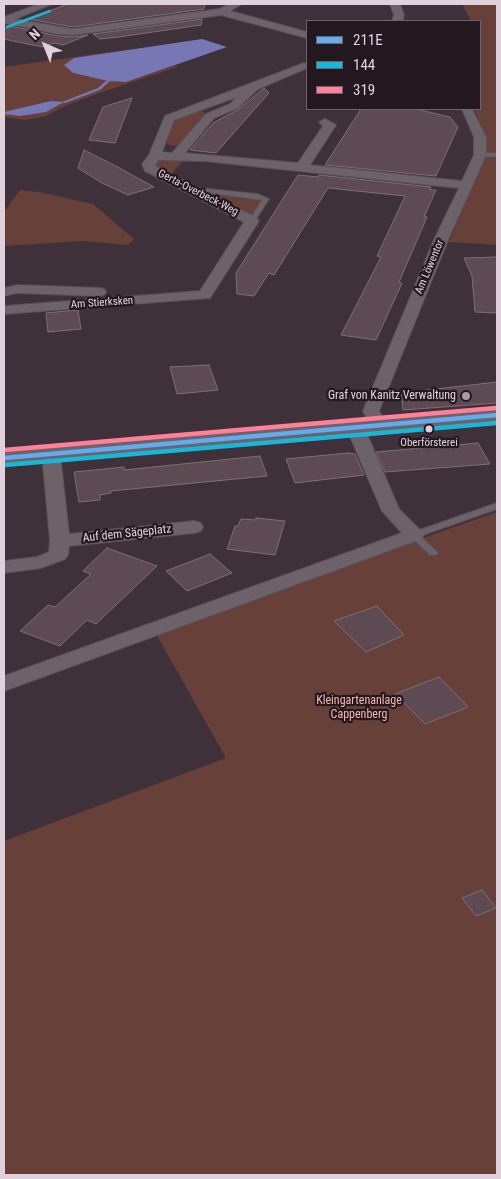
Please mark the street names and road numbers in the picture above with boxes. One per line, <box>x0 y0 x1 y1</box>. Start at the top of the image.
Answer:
street label: Gerta-Overbeck-Weg <box>156 167 240 219</box>
street label: Am Löwentor <box>413 238 447 296</box>
street label: Am Stierksken <box>70 294 134 312</box>
street label: Auf dem Sägeplatz <box>82 522 172 546</box>

